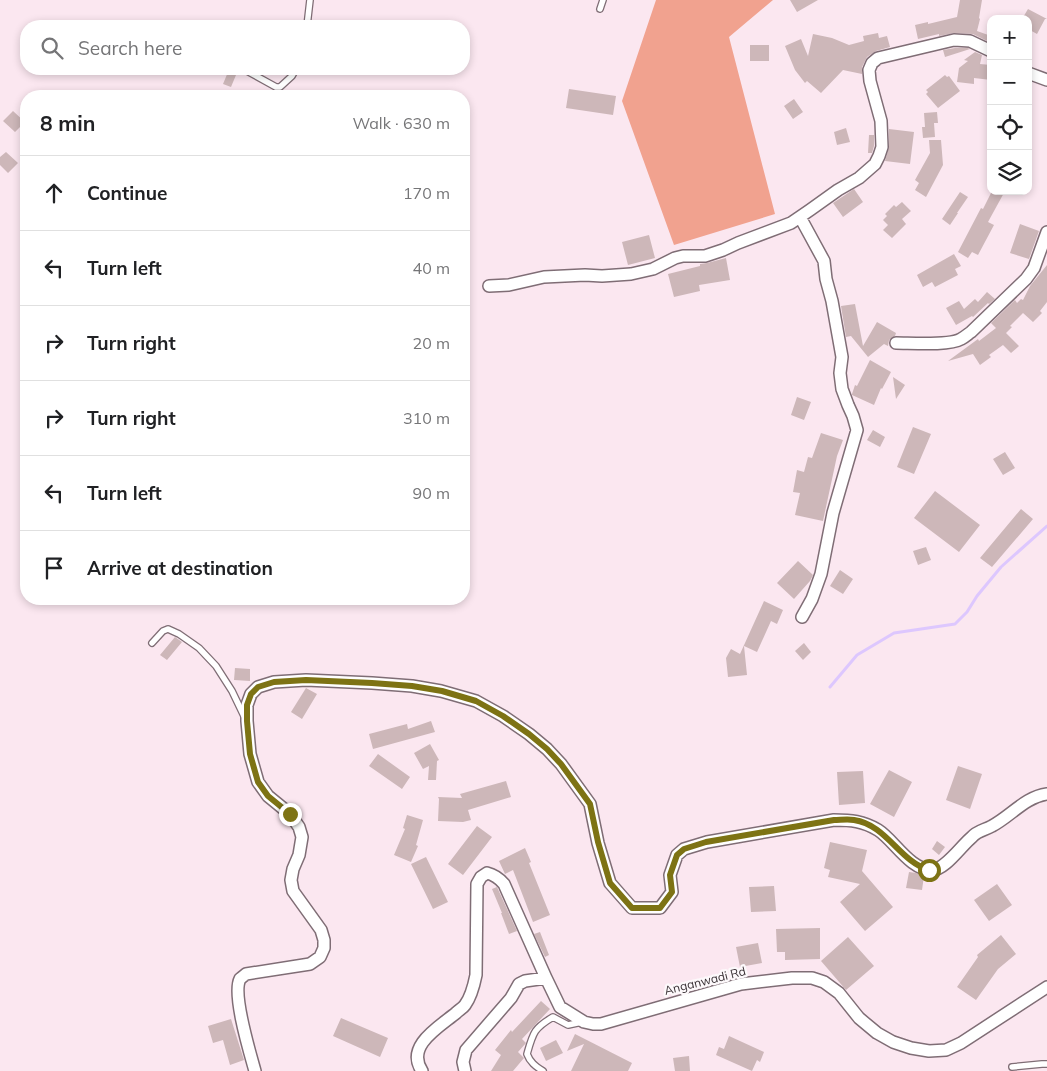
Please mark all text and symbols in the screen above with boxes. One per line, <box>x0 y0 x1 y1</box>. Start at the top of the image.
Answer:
map controls <box>987 15 1032 195</box>
button: + <box>987 15 1032 60</box>
search box <box>20 20 470 75</box>
icon: search <box>38 34 66 62</box>
text: Search here <box>78 36 182 60</box>
button: − <box>987 60 1032 105</box>
button: locate <box>987 105 1032 150</box>
text: 8 min <box>40 110 95 136</box>
text: Walk · 630 m <box>352 113 450 133</box>
button: layers <box>987 150 1032 195</box>
icon: ahead <box>40 179 68 207</box>
text: Continue <box>87 181 167 205</box>
text: 170 m <box>403 183 450 203</box>
icon: left <box>40 254 68 282</box>
text: Turn left <box>87 256 162 280</box>
text: 40 m <box>413 258 450 278</box>
icon: right <box>40 329 68 357</box>
text: Turn right <box>87 331 176 355</box>
text: 20 m <box>413 333 450 353</box>
icon: right <box>40 404 68 432</box>
text: Turn right <box>87 406 176 430</box>
text: 310 m <box>403 408 450 428</box>
icon: left <box>40 479 68 507</box>
text: Turn left <box>87 481 162 505</box>
text: 90 m <box>413 483 450 503</box>
icon: arrive <box>40 554 68 582</box>
text: Arrive at destination <box>87 556 273 580</box>
route end <box>279 803 302 826</box>
route start <box>918 859 941 882</box>
street label: Anganwadi Rd <box>663 963 747 998</box>

